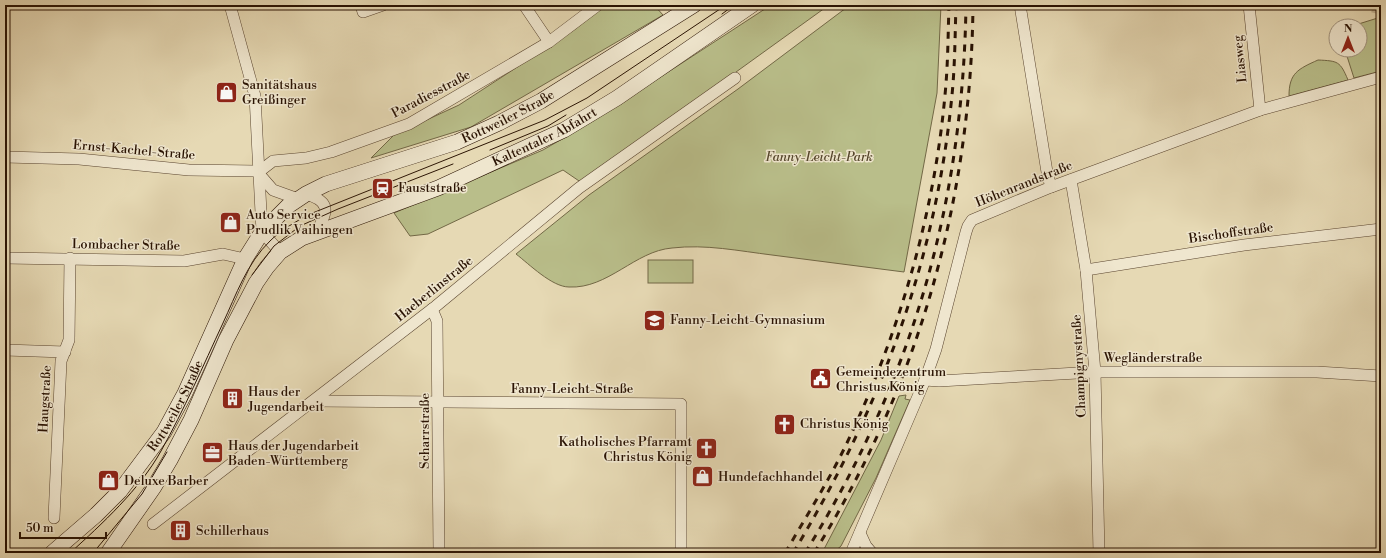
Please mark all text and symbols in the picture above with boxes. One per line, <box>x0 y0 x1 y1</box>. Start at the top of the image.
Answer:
north arrow <box>1328 18 1368 58</box>
text: N <box>1344 22 1353 36</box>
street label: Liasweg <box>1230 34 1250 84</box>
street label: Paradiesstraße <box>389 66 474 122</box>
place label: Sanitätshaus Greißinger <box>242 77 317 108</box>
shop icon: Sanitätshaus Greißinger <box>214 79 240 105</box>
street label: Rottweiler Straße <box>459 86 558 147</box>
street label: Kaltentaler Abfahrt <box>490 104 600 170</box>
street label: Ernst-Kachel-Straße <box>72 137 196 163</box>
park label: Fanny-Leicht-Park <box>765 149 873 165</box>
street label: Höhenrandstraße <box>973 157 1075 211</box>
station icon: Fauststraße <box>369 175 395 201</box>
place label: Fauststraße <box>398 180 467 196</box>
place label: Auto Service Prudlik Vaihingen <box>245 207 353 238</box>
shop icon: Auto Service Prudlik Vaihingen <box>218 209 244 235</box>
street label: Bischoffstraße <box>1187 219 1275 247</box>
street label: Lombacher Straße <box>72 236 181 254</box>
street label: Haeberlinstraße <box>392 253 476 325</box>
school or university icon: Fanny-Leicht-Gymnasium <box>641 307 667 333</box>
place label: Fanny-Leicht-Gymnasium <box>670 312 826 328</box>
street label: Champignystraße <box>1068 313 1090 418</box>
street label: Wegländerstraße <box>1103 350 1203 366</box>
street label: Rottweiler Straße <box>144 357 207 455</box>
street label: Haugstraße <box>35 364 55 433</box>
place label: Gemeindezentrum Christus König <box>836 364 947 395</box>
public building icon: Gemeindezentrum Christus König <box>807 366 833 392</box>
street label: Fanny-Leicht-Straße <box>511 381 634 397</box>
place label: Haus der Jugendarbeit <box>247 384 324 415</box>
building icon: Haus der Jugendarbeit <box>219 386 245 412</box>
street label: Scharrstraße <box>417 393 433 469</box>
church icon: Christus König <box>771 411 797 437</box>
place label: Christus König <box>800 416 889 432</box>
place label: Katholisches Pfarramt Christus König <box>558 434 692 465</box>
church icon: Katholisches Pfarramt Christus König <box>694 436 720 462</box>
place label: Haus der Jugendarbeit Baden-Württemberg <box>227 438 359 469</box>
office icon: Haus der Jugendarbeit Baden-Württemberg <box>200 440 226 466</box>
shop icon: Hundefachhandel <box>690 464 716 490</box>
shop icon: Deluxe Barber <box>96 468 122 494</box>
place label: Hundefachhandel <box>718 469 823 485</box>
place label: Deluxe Barber <box>124 473 209 489</box>
scale bar <box>20 514 106 540</box>
building icon: Schillerhaus <box>168 518 194 544</box>
text: 50 m <box>26 521 54 536</box>
place label: Schillerhaus <box>196 523 269 539</box>

